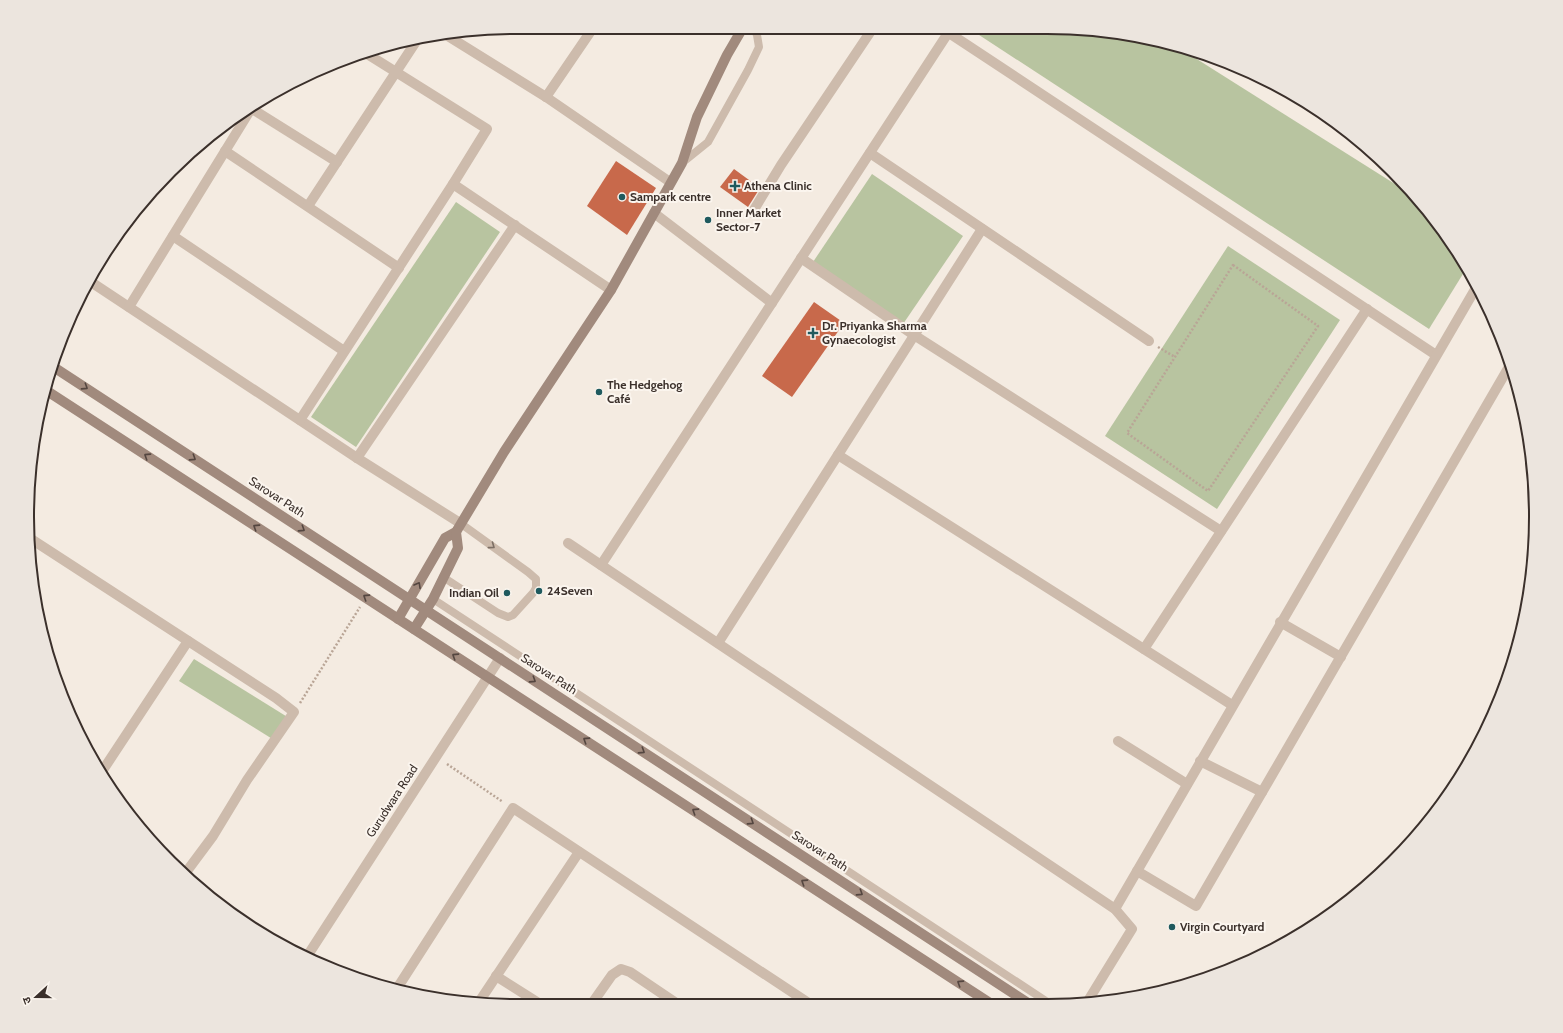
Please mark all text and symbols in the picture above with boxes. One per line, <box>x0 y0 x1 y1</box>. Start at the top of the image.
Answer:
place label: Athena Clinic <box>744 178 812 193</box>
marker: Athena Clinic <box>729 180 741 192</box>
place label: Sampark centre <box>630 189 711 204</box>
marker: Sampark centre <box>617 192 627 202</box>
place label: Inner Market Sector-7 <box>716 205 781 234</box>
marker: Inner Market Sector-7 <box>703 215 713 225</box>
place label: Dr. Priyanka Sharma Gynaecologist <box>822 318 927 347</box>
marker: Dr. Priyanka Sharma Gynaecologist <box>807 327 819 339</box>
place label: The Hedgehog Café <box>607 377 682 406</box>
one-way arrow <box>80 382 87 389</box>
marker: The Hedgehog Café <box>594 387 604 397</box>
one-way arrow <box>189 453 196 460</box>
one-way arrow <box>145 454 152 461</box>
street label: Sarovar Path <box>246 473 308 520</box>
one-way arrow <box>254 524 261 531</box>
one-way arrow <box>298 524 305 532</box>
one-way arrow <box>488 541 495 548</box>
one-way arrow <box>414 582 421 589</box>
place label: 24Seven <box>547 583 593 598</box>
place label: Indian Oil <box>449 585 499 600</box>
marker: 24Seven <box>534 586 544 596</box>
marker: Indian Oil <box>502 588 512 598</box>
one-way arrow <box>363 595 370 602</box>
street label: Sarovar Path <box>518 650 580 697</box>
one-way arrow <box>452 653 459 661</box>
one-way arrow <box>529 675 536 683</box>
one-way arrow <box>583 738 590 745</box>
one-way arrow <box>638 746 645 754</box>
street label: Gurudwara Road <box>363 762 421 840</box>
one-way arrow <box>692 808 699 816</box>
one-way arrow <box>747 817 754 825</box>
street label: Sarovar Path <box>789 827 851 874</box>
one-way arrow <box>801 879 808 887</box>
one-way arrow <box>856 888 863 896</box>
place label: Virgin Courtyard <box>1180 919 1265 934</box>
marker: Virgin Courtyard <box>1167 922 1177 932</box>
north arrow <box>16 977 56 1017</box>
one-way arrow <box>957 980 964 988</box>
text: उ <box>19 995 34 1006</box>

